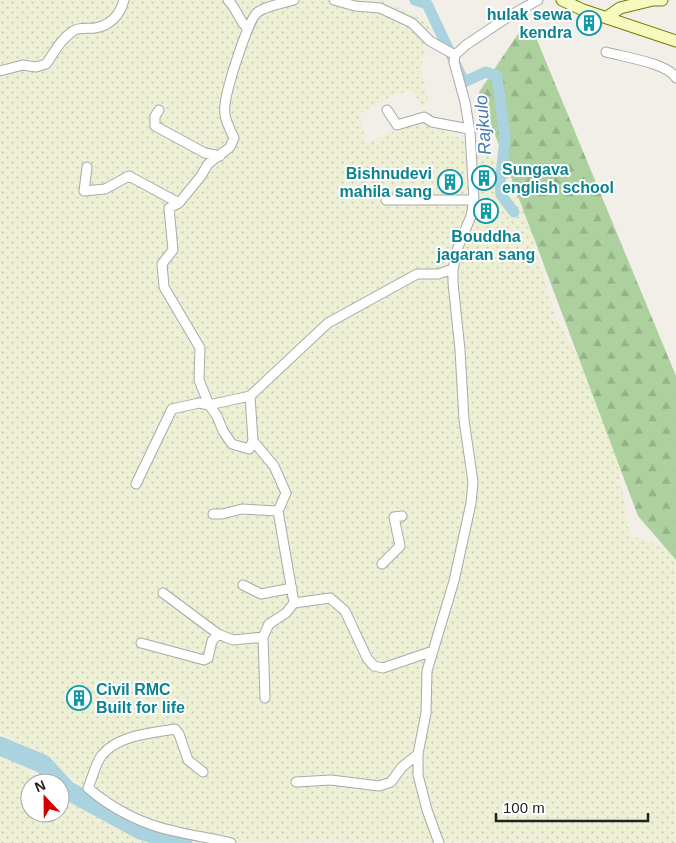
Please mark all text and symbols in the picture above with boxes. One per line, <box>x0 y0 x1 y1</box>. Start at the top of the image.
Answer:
place label: hulak sewa kendra <box>487 6 572 41</box>
building icon: hulak sewa kendra <box>576 10 602 36</box>
water label: Rajkulo <box>471 94 495 156</box>
place label: Sungava english school <box>502 161 614 196</box>
place label: Bishnudevi mahila sang <box>340 165 432 200</box>
building icon: Sungava english school <box>471 165 497 191</box>
building icon: Bishnudevi mahila sang <box>437 169 463 195</box>
building icon: Bouddha jagaran sang <box>473 198 499 224</box>
place label: Bouddha jagaran sang <box>436 228 535 263</box>
place label: Civil RMC Built for life <box>96 681 185 716</box>
building icon: Civil RMC Built for life <box>66 685 92 711</box>
north arrow <box>20 773 70 823</box>
text: N <box>32 777 48 795</box>
scale bar <box>496 790 648 822</box>
text: 100 m <box>503 799 545 816</box>

